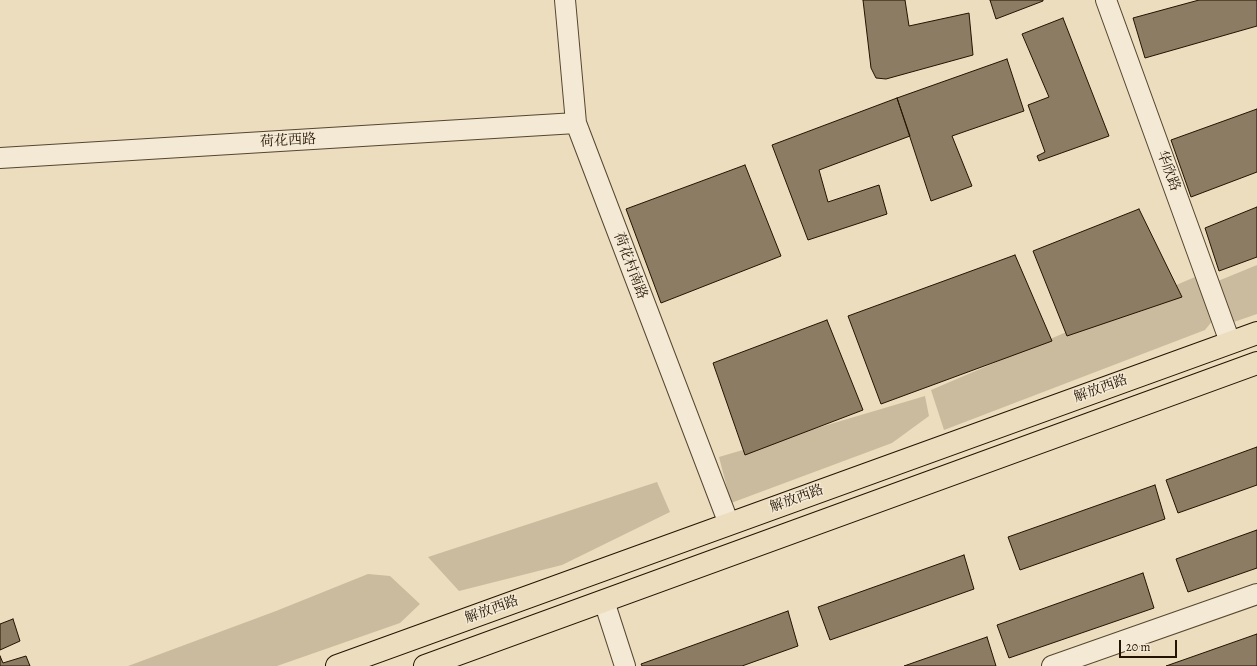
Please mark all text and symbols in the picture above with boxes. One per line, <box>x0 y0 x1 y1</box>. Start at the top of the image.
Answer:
street label: 荷花西路 <box>260 131 316 151</box>
street label: 华欣路 <box>1153 148 1183 194</box>
street label: 荷花村南路 <box>610 230 650 302</box>
street label: 解放西路 <box>1072 372 1130 406</box>
street label: 解放西路 <box>768 482 826 516</box>
street label: 解放西路 <box>463 593 521 627</box>
scale bar <box>1121 632 1179 658</box>
text: 20 m <box>1126 639 1150 655</box>

